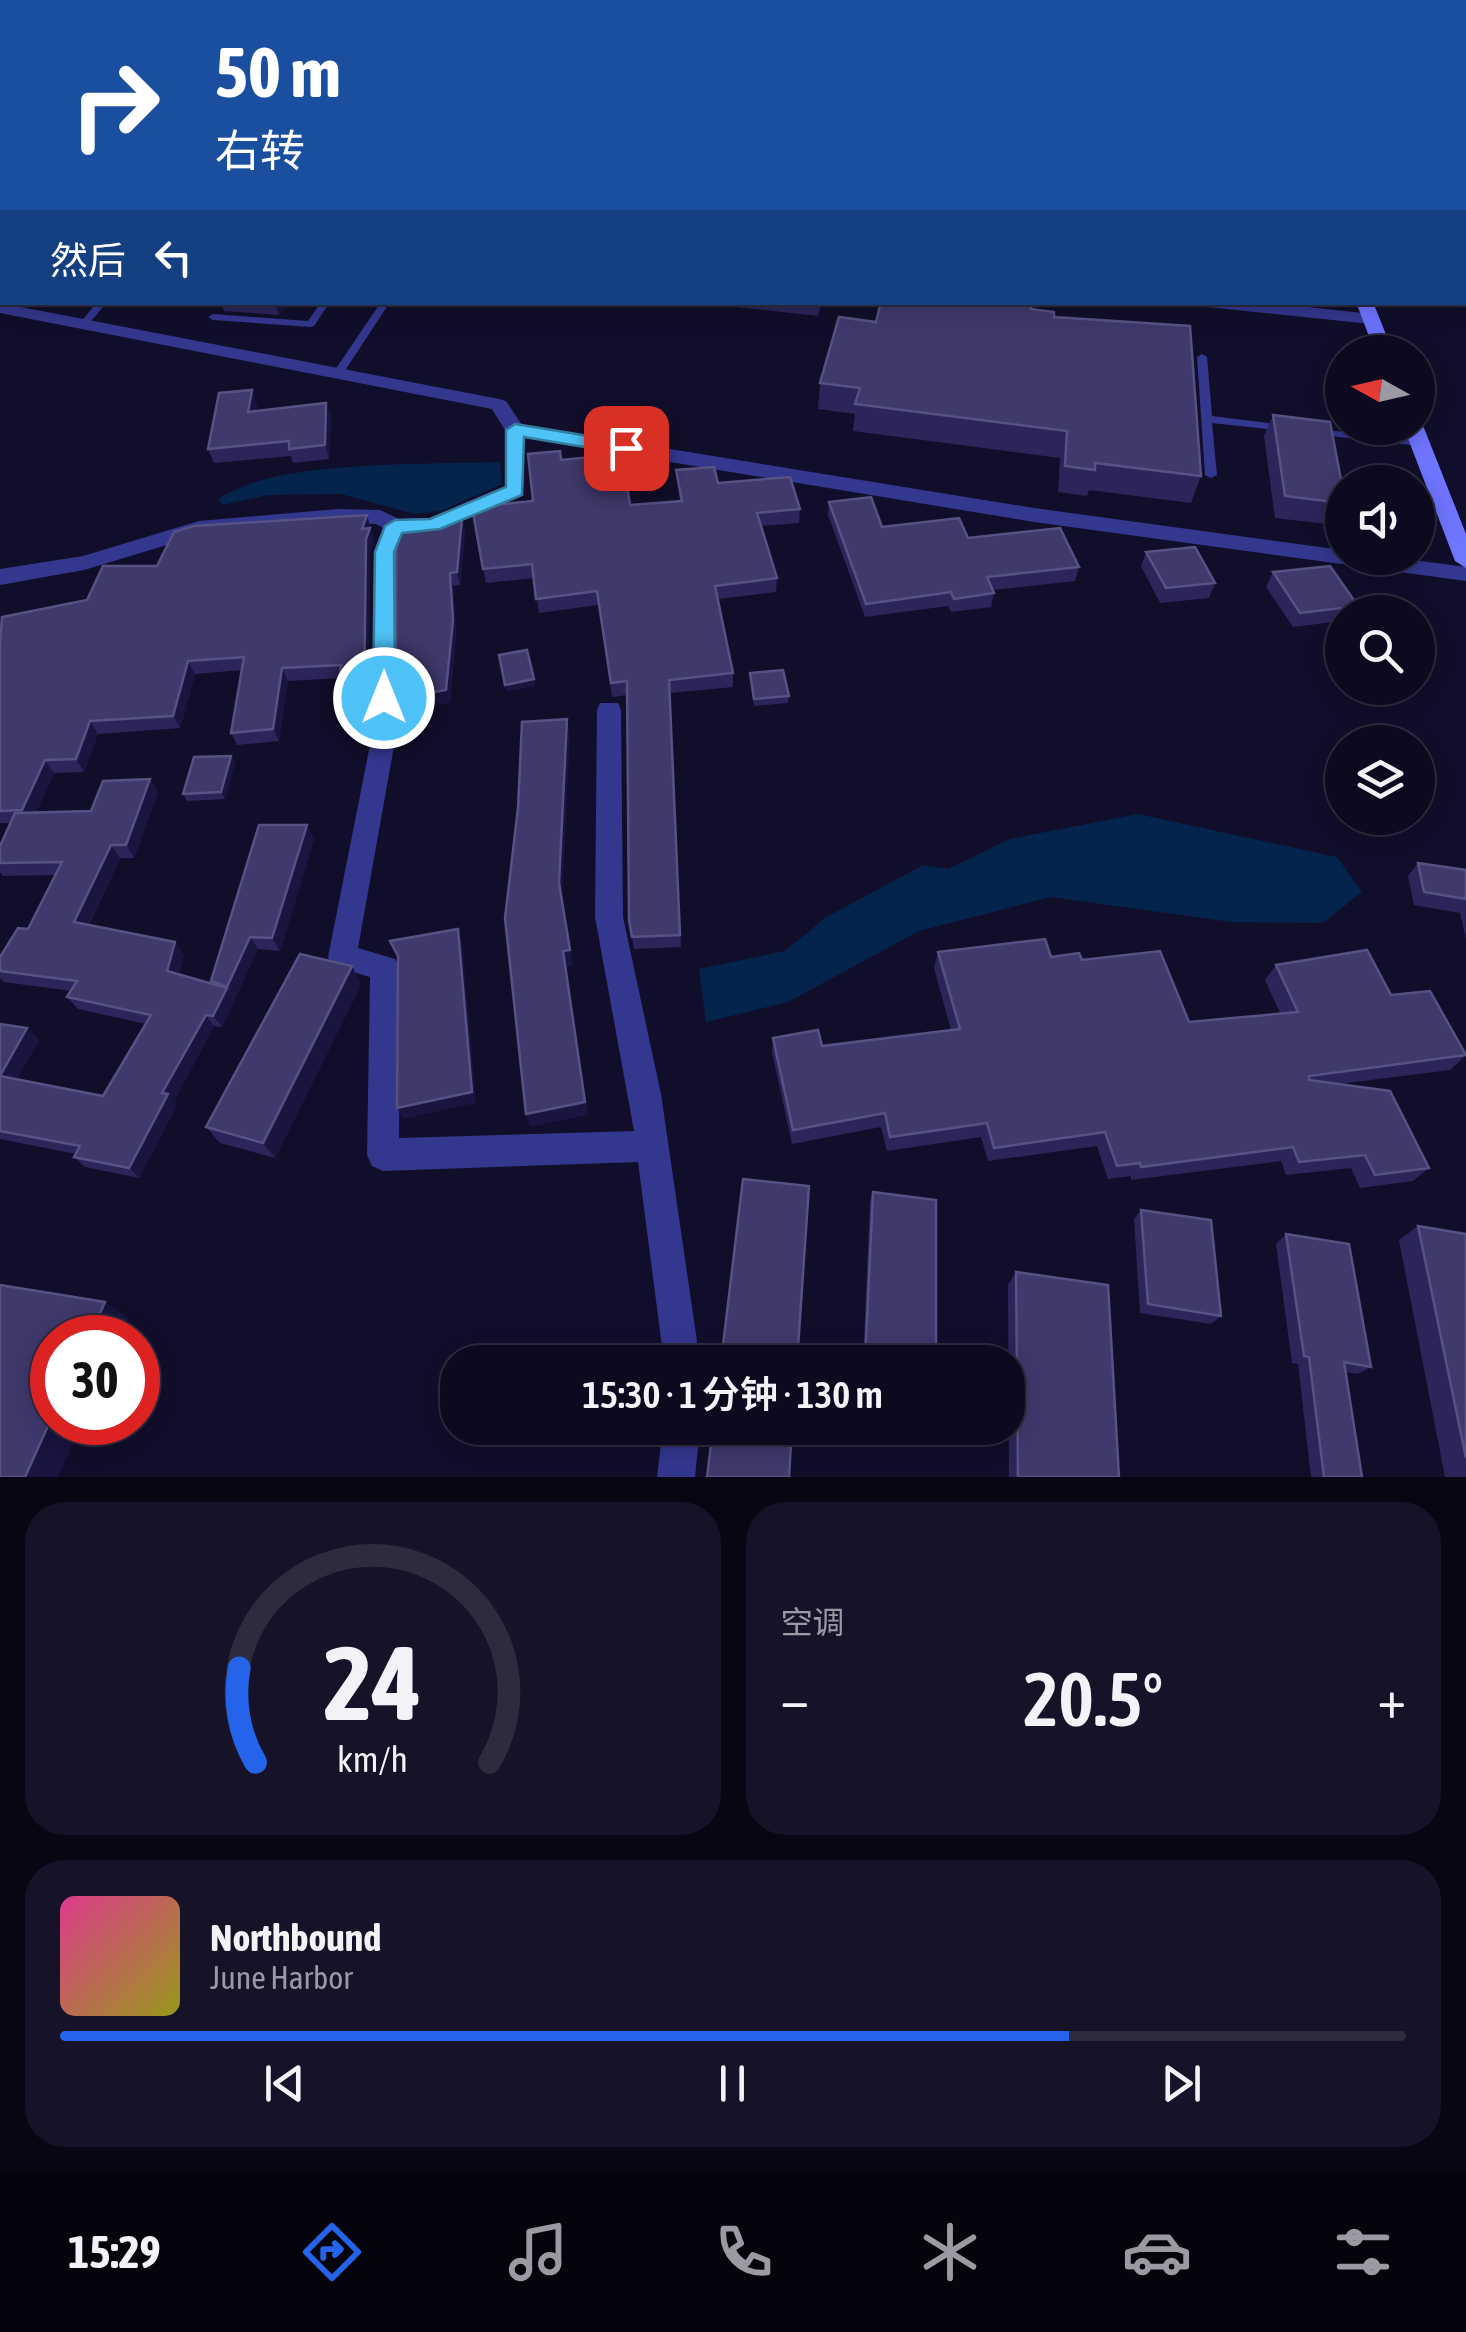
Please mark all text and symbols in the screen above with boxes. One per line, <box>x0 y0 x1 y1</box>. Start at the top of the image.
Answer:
text: 50 m <box>215 32 341 112</box>
icon: right <box>50 40 180 170</box>
text: 右转 <box>215 125 305 177</box>
icon: left <box>146 230 201 285</box>
text: 然后 <box>50 239 126 282</box>
north arrow <box>1325 335 1435 445</box>
map controls <box>1325 335 1435 835</box>
pin <box>584 406 669 491</box>
icon: arrive <box>599 421 654 476</box>
button: sound <box>1325 465 1435 575</box>
button: search <box>1325 595 1435 705</box>
position arrow <box>332 646 436 750</box>
button: layers <box>1325 725 1435 835</box>
speed limit sign: 30 <box>30 1315 160 1445</box>
text: 15:30 · 1 分钟 · 130 m <box>582 1373 883 1416</box>
text: 空调 <box>781 1604 845 1641</box>
text: 24 <box>324 1623 422 1742</box>
text: 20.5° <box>1023 1656 1163 1742</box>
text: − <box>781 1667 809 1730</box>
text: + <box>1377 1667 1406 1730</box>
text: km/h <box>337 1739 408 1780</box>
text: Northbound <box>210 1916 381 1959</box>
text: June Harbor <box>210 1959 353 1996</box>
icon: previous <box>257 2056 312 2111</box>
icon: pause <box>705 2056 760 2111</box>
icon: next <box>1154 2056 1209 2111</box>
icon: directions <box>297 2217 367 2287</box>
icon: music <box>503 2217 573 2287</box>
icon: phone <box>709 2217 779 2287</box>
icon: climate <box>915 2217 985 2287</box>
icon: car <box>1122 2217 1192 2287</box>
icon: filters <box>1328 2217 1398 2287</box>
text: 15:29 <box>68 2226 161 2278</box>

